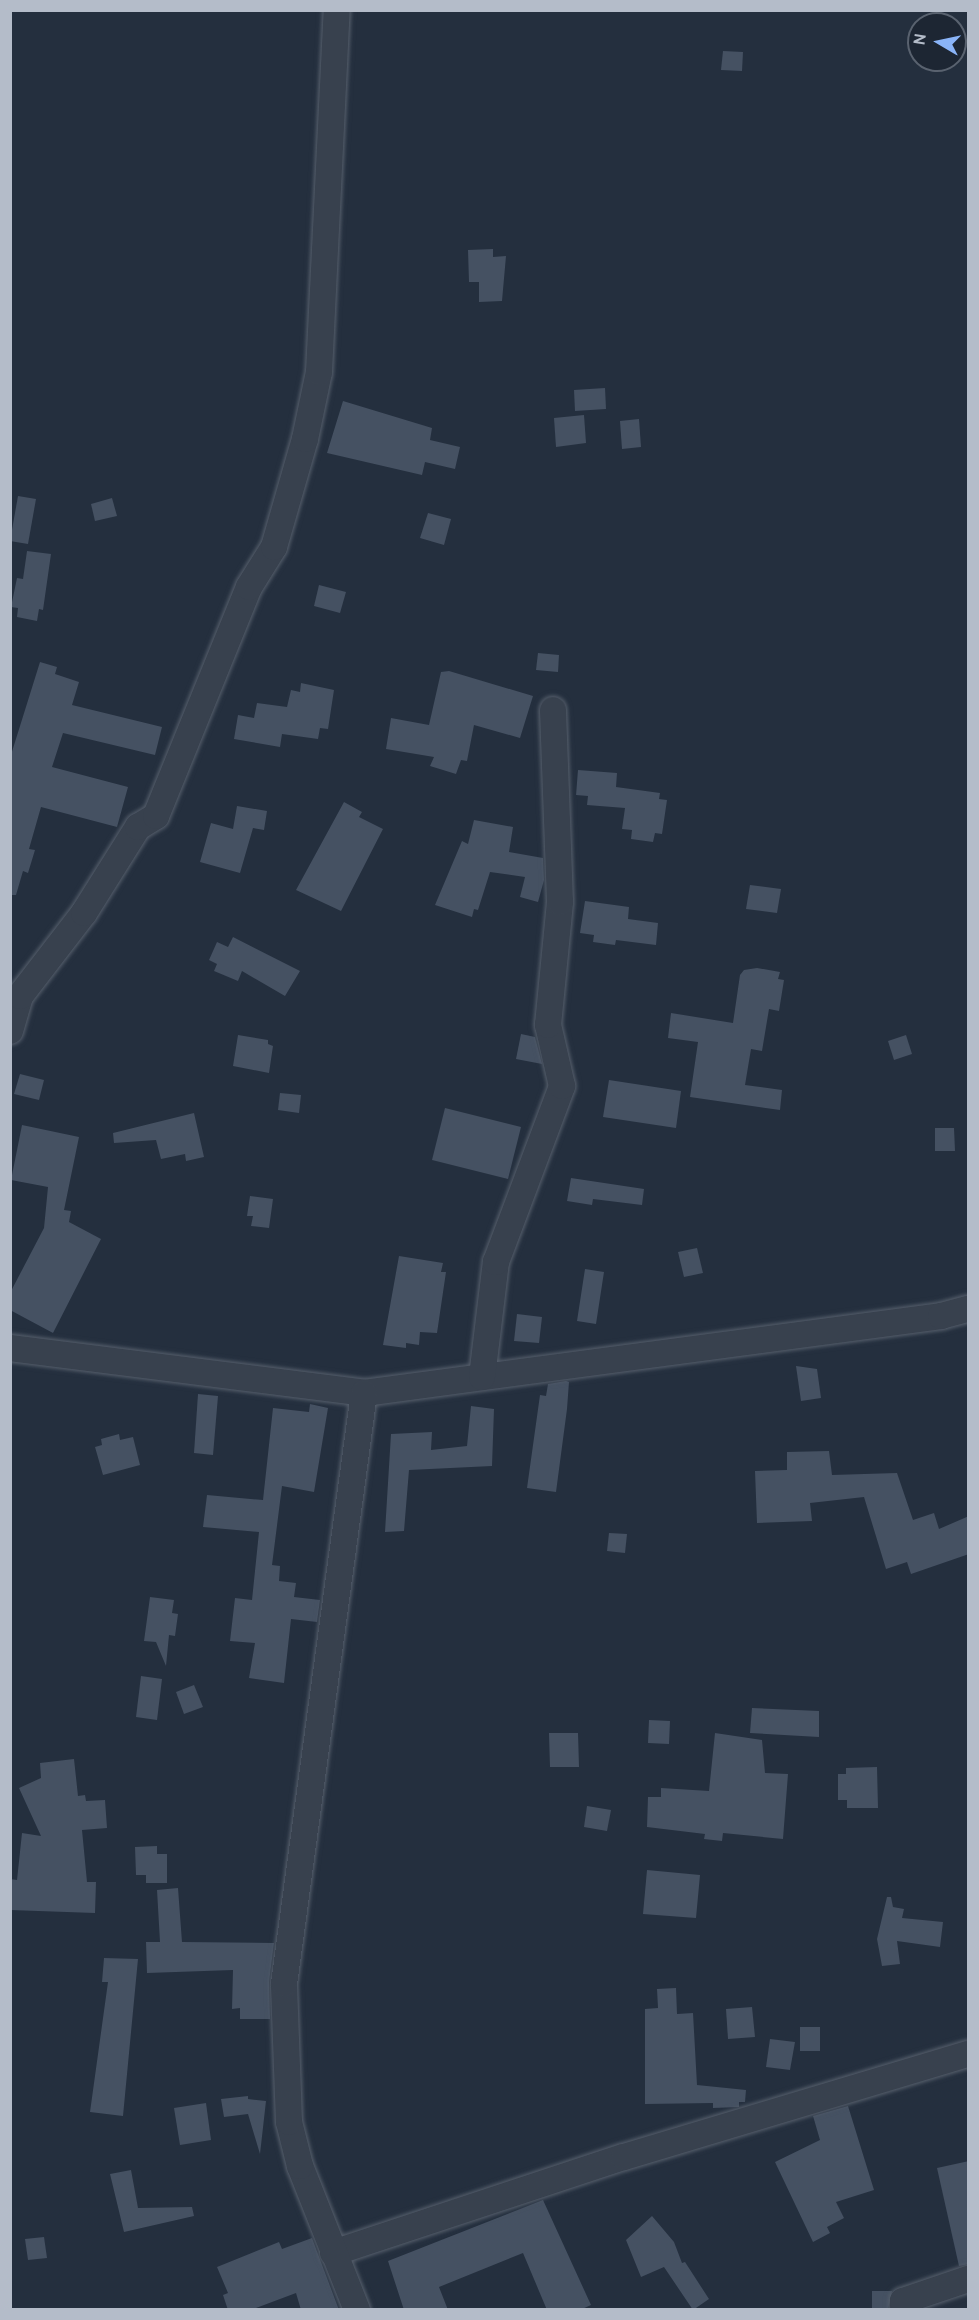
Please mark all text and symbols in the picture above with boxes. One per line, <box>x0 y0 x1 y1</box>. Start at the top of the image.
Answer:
north arrow <box>907 12 967 72</box>
text: N <box>910 32 932 47</box>

